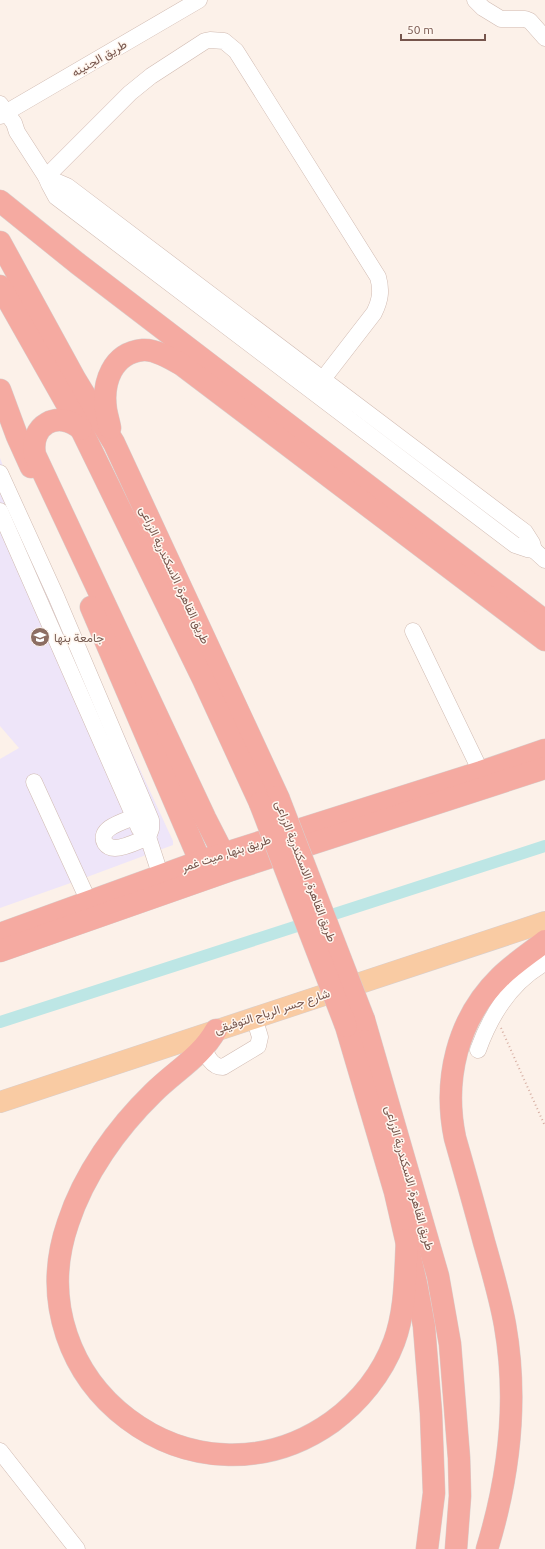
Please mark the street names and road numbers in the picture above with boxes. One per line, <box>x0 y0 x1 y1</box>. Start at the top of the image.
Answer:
street label: طريق الجنينه <box>69 37 130 81</box>
street label: طريق القاهرة, الاسكندرية الزراعى <box>136 504 213 647</box>
street label: طريق القاهرة, الاسكندرية الزراعى <box>271 799 339 944</box>
street label: طريق بنها, ميت غمر <box>179 832 273 876</box>
street label: شارع جسر الرياح التوفيقى <box>213 986 332 1039</box>
street label: طريق القاهرة, الاسكندرية الزراعى <box>381 1104 437 1253</box>

